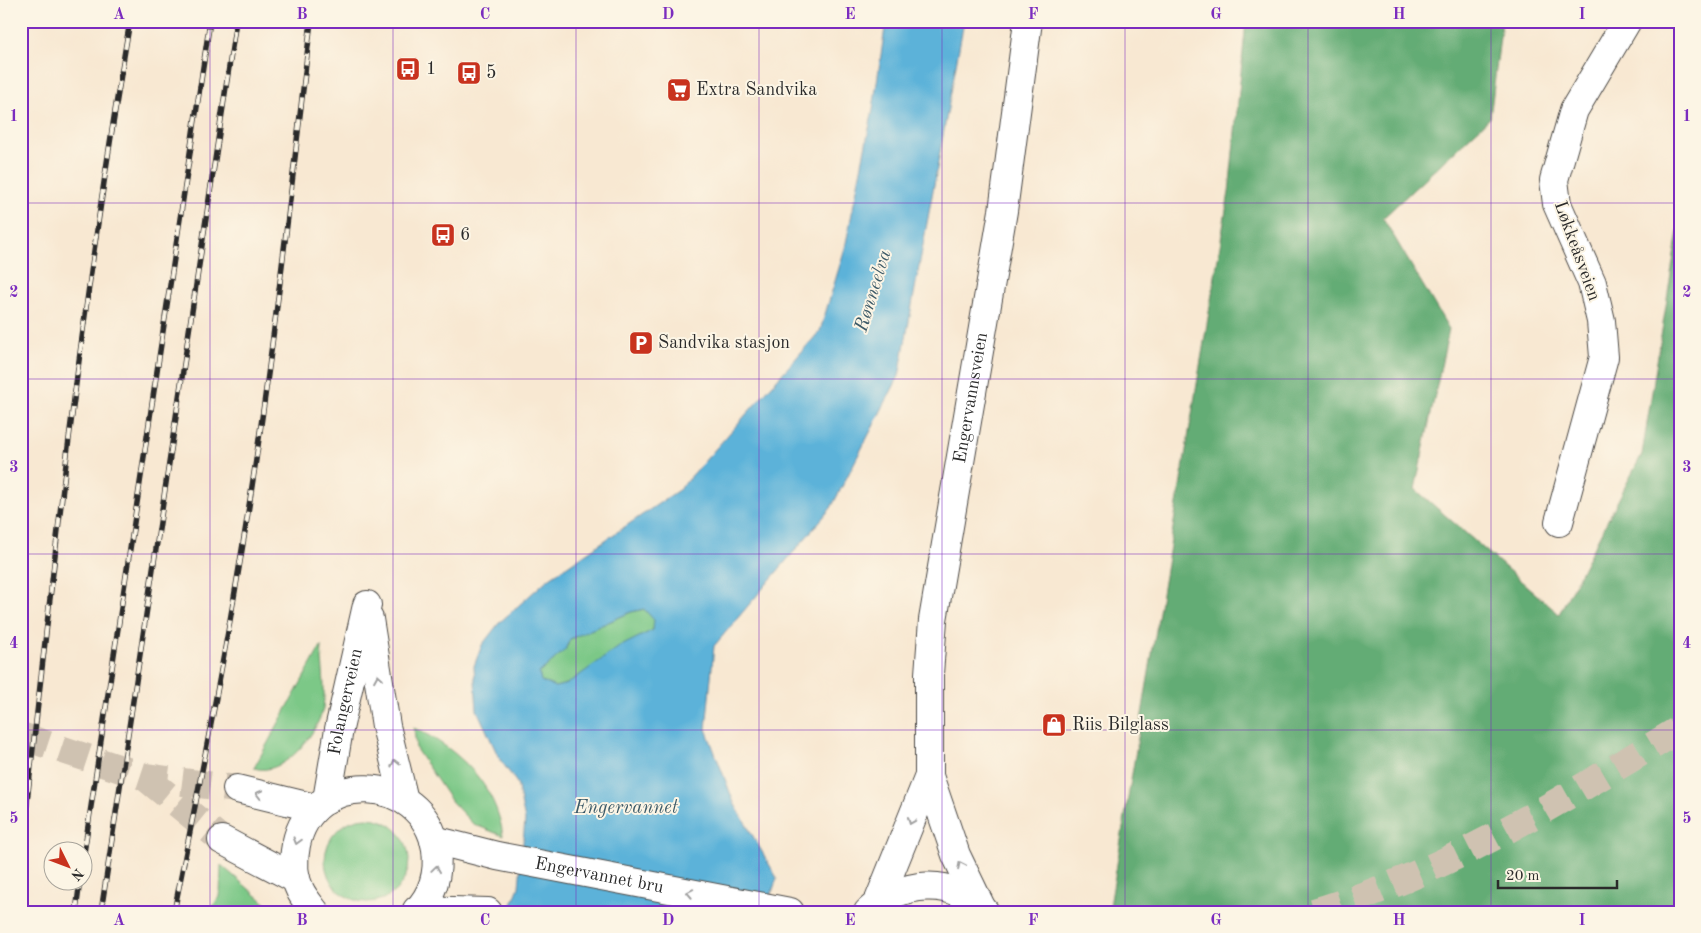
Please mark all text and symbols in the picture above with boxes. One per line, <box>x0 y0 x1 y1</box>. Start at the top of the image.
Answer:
text: A <box>113 7 125 23</box>
text: B <box>296 7 308 23</box>
text: C <box>480 7 490 23</box>
text: D <box>662 7 674 23</box>
text: E <box>844 7 856 23</box>
text: F <box>1028 7 1039 23</box>
text: G <box>1210 7 1222 23</box>
text: H <box>1392 7 1406 23</box>
text: I <box>1578 7 1586 23</box>
bus stop icon: 1 <box>395 56 421 82</box>
place label: 1 <box>426 60 436 78</box>
bus stop icon: 5 <box>456 60 482 86</box>
place label: 5 <box>486 64 496 82</box>
supermarket icon: Extra Sandvika <box>666 77 692 103</box>
place label: Extra Sandvika <box>696 81 817 99</box>
text: 1 <box>9 109 19 125</box>
text: 1 <box>1682 109 1692 125</box>
street label: Løkkeåsveien <box>1551 199 1603 303</box>
bus stop icon: 6 <box>430 222 456 248</box>
place label: 6 <box>460 226 470 244</box>
water label: Rønneelva <box>852 248 895 335</box>
text: 2 <box>9 285 19 301</box>
text: 2 <box>1682 285 1692 301</box>
parking icon: Sandvika stasjon <box>628 330 654 356</box>
street label: Engervannsveien <box>951 331 991 465</box>
place label: Sandvika stasjon <box>658 334 790 352</box>
text: 3 <box>9 460 19 476</box>
text: 3 <box>1682 460 1692 476</box>
text: 4 <box>9 636 19 652</box>
text: 4 <box>1682 636 1692 652</box>
street label: Folangerveien <box>326 646 366 756</box>
one-way arrow <box>373 673 384 681</box>
shop icon: Riis Bilglass <box>1041 712 1067 738</box>
place label: Riis Bilglass <box>1072 716 1169 734</box>
one-way arrow <box>390 758 401 767</box>
one-way arrow <box>255 789 264 800</box>
water label: Engervannet <box>573 799 679 818</box>
text: 5 <box>9 811 19 827</box>
text: 5 <box>1682 811 1692 827</box>
one-way arrow <box>907 816 917 825</box>
one-way arrow <box>293 837 303 845</box>
north arrow <box>42 840 92 890</box>
street label: Engervannet bru <box>533 854 665 897</box>
scale bar <box>1498 858 1617 890</box>
one-way arrow <box>957 861 967 870</box>
text: N <box>68 865 86 883</box>
one-way arrow <box>430 865 441 873</box>
text: 20 m <box>1506 869 1540 884</box>
one-way arrow <box>686 888 695 898</box>
text: A <box>113 913 125 929</box>
text: B <box>296 913 308 929</box>
text: C <box>480 913 490 929</box>
text: D <box>662 913 674 929</box>
text: E <box>844 913 856 929</box>
text: F <box>1028 913 1039 929</box>
text: G <box>1210 913 1222 929</box>
text: H <box>1392 913 1406 929</box>
text: I <box>1578 913 1586 929</box>

